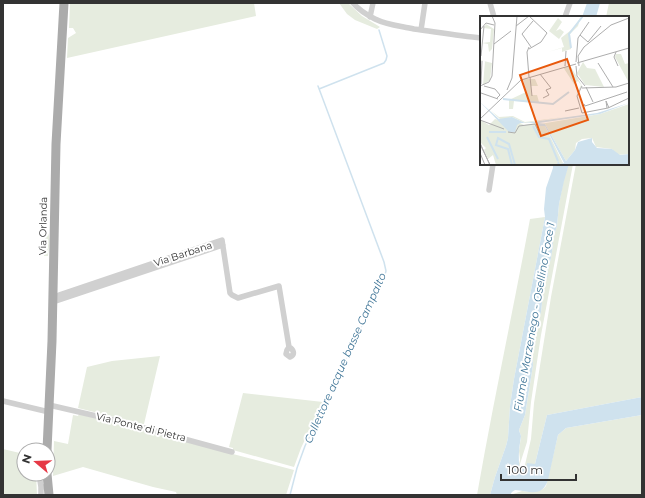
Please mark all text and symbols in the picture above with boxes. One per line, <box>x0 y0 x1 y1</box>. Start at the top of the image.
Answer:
inset map <box>480 16 629 165</box>
street label: Via Orlanda <box>36 197 50 255</box>
water label: Fiume Marzenego - Osellino Foce 1 <box>510 221 558 413</box>
street label: Via Barbana <box>152 238 214 270</box>
water label: Collettore acque basse Campalto <box>301 270 389 446</box>
street label: Via Ponte di Pietra <box>95 410 187 444</box>
north arrow <box>16 442 56 482</box>
text: N <box>18 452 35 465</box>
scale bar <box>501 456 576 482</box>
text: 100 m <box>507 462 543 477</box>

